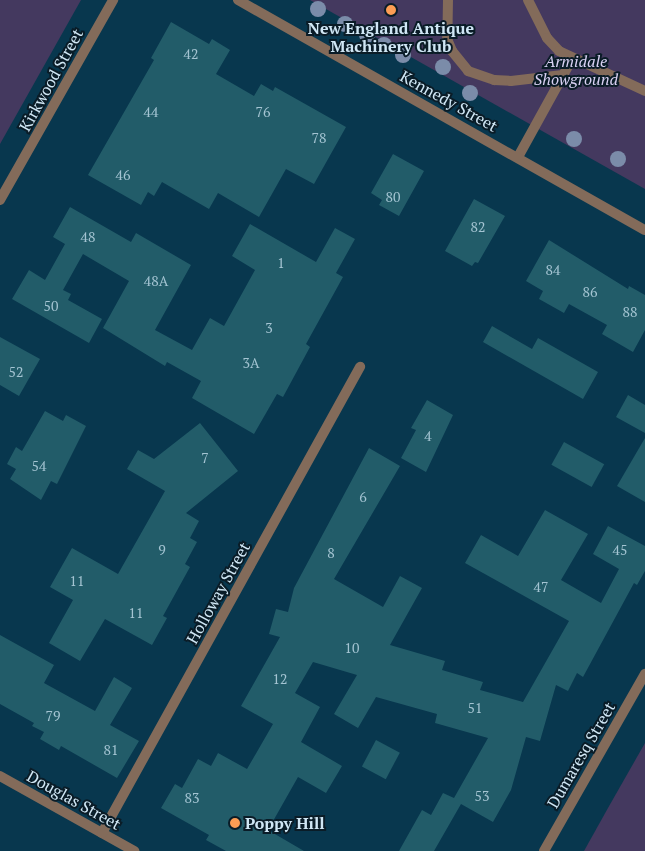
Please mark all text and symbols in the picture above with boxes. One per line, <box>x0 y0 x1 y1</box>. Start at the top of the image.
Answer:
marker: New England Antique Machinery Club <box>385 4 397 16</box>
place label: New England Antique Machinery Club <box>308 18 474 56</box>
street label: Kirkwood Street <box>15 25 87 135</box>
house number: 42 <box>184 46 198 62</box>
park label: Armidale Showground <box>534 51 618 89</box>
street label: Kennedy Street <box>397 66 501 136</box>
house number: 44 <box>144 104 158 120</box>
house number: 76 <box>256 104 270 120</box>
house number: 78 <box>312 130 326 146</box>
house number: 46 <box>116 167 130 183</box>
house number: 80 <box>386 189 400 205</box>
house number: 82 <box>471 219 485 235</box>
house number: 48 <box>81 229 95 245</box>
house number: 1 <box>277 255 285 271</box>
house number: 84 <box>546 262 560 278</box>
house number: 48A <box>144 273 168 289</box>
house number: 86 <box>583 284 597 300</box>
house number: 50 <box>44 298 58 314</box>
house number: 88 <box>623 304 637 320</box>
house number: 3 <box>265 320 273 336</box>
house number: 3A <box>242 355 260 371</box>
house number: 52 <box>9 364 23 380</box>
house number: 4 <box>424 428 432 444</box>
house number: 7 <box>201 450 209 466</box>
house number: 54 <box>32 458 46 474</box>
house number: 6 <box>359 489 367 505</box>
street label: Holloway Street <box>182 539 254 647</box>
house number: 9 <box>158 542 166 558</box>
house number: 45 <box>613 542 627 558</box>
house number: 8 <box>327 545 335 561</box>
house number: 11 <box>70 573 84 589</box>
house number: 47 <box>534 579 548 595</box>
house number: 11 <box>129 605 143 621</box>
house number: 10 <box>345 640 359 656</box>
house number: 12 <box>273 671 287 687</box>
street label: Dumaresq Street <box>543 699 619 811</box>
house number: 51 <box>468 700 482 716</box>
house number: 79 <box>46 708 60 724</box>
house number: 81 <box>104 742 118 758</box>
street label: Douglas Street <box>24 766 124 834</box>
house number: 53 <box>475 788 489 804</box>
house number: 83 <box>185 790 199 806</box>
place label: Poppy Hill <box>245 813 325 833</box>
marker: Poppy Hill <box>229 817 241 829</box>

